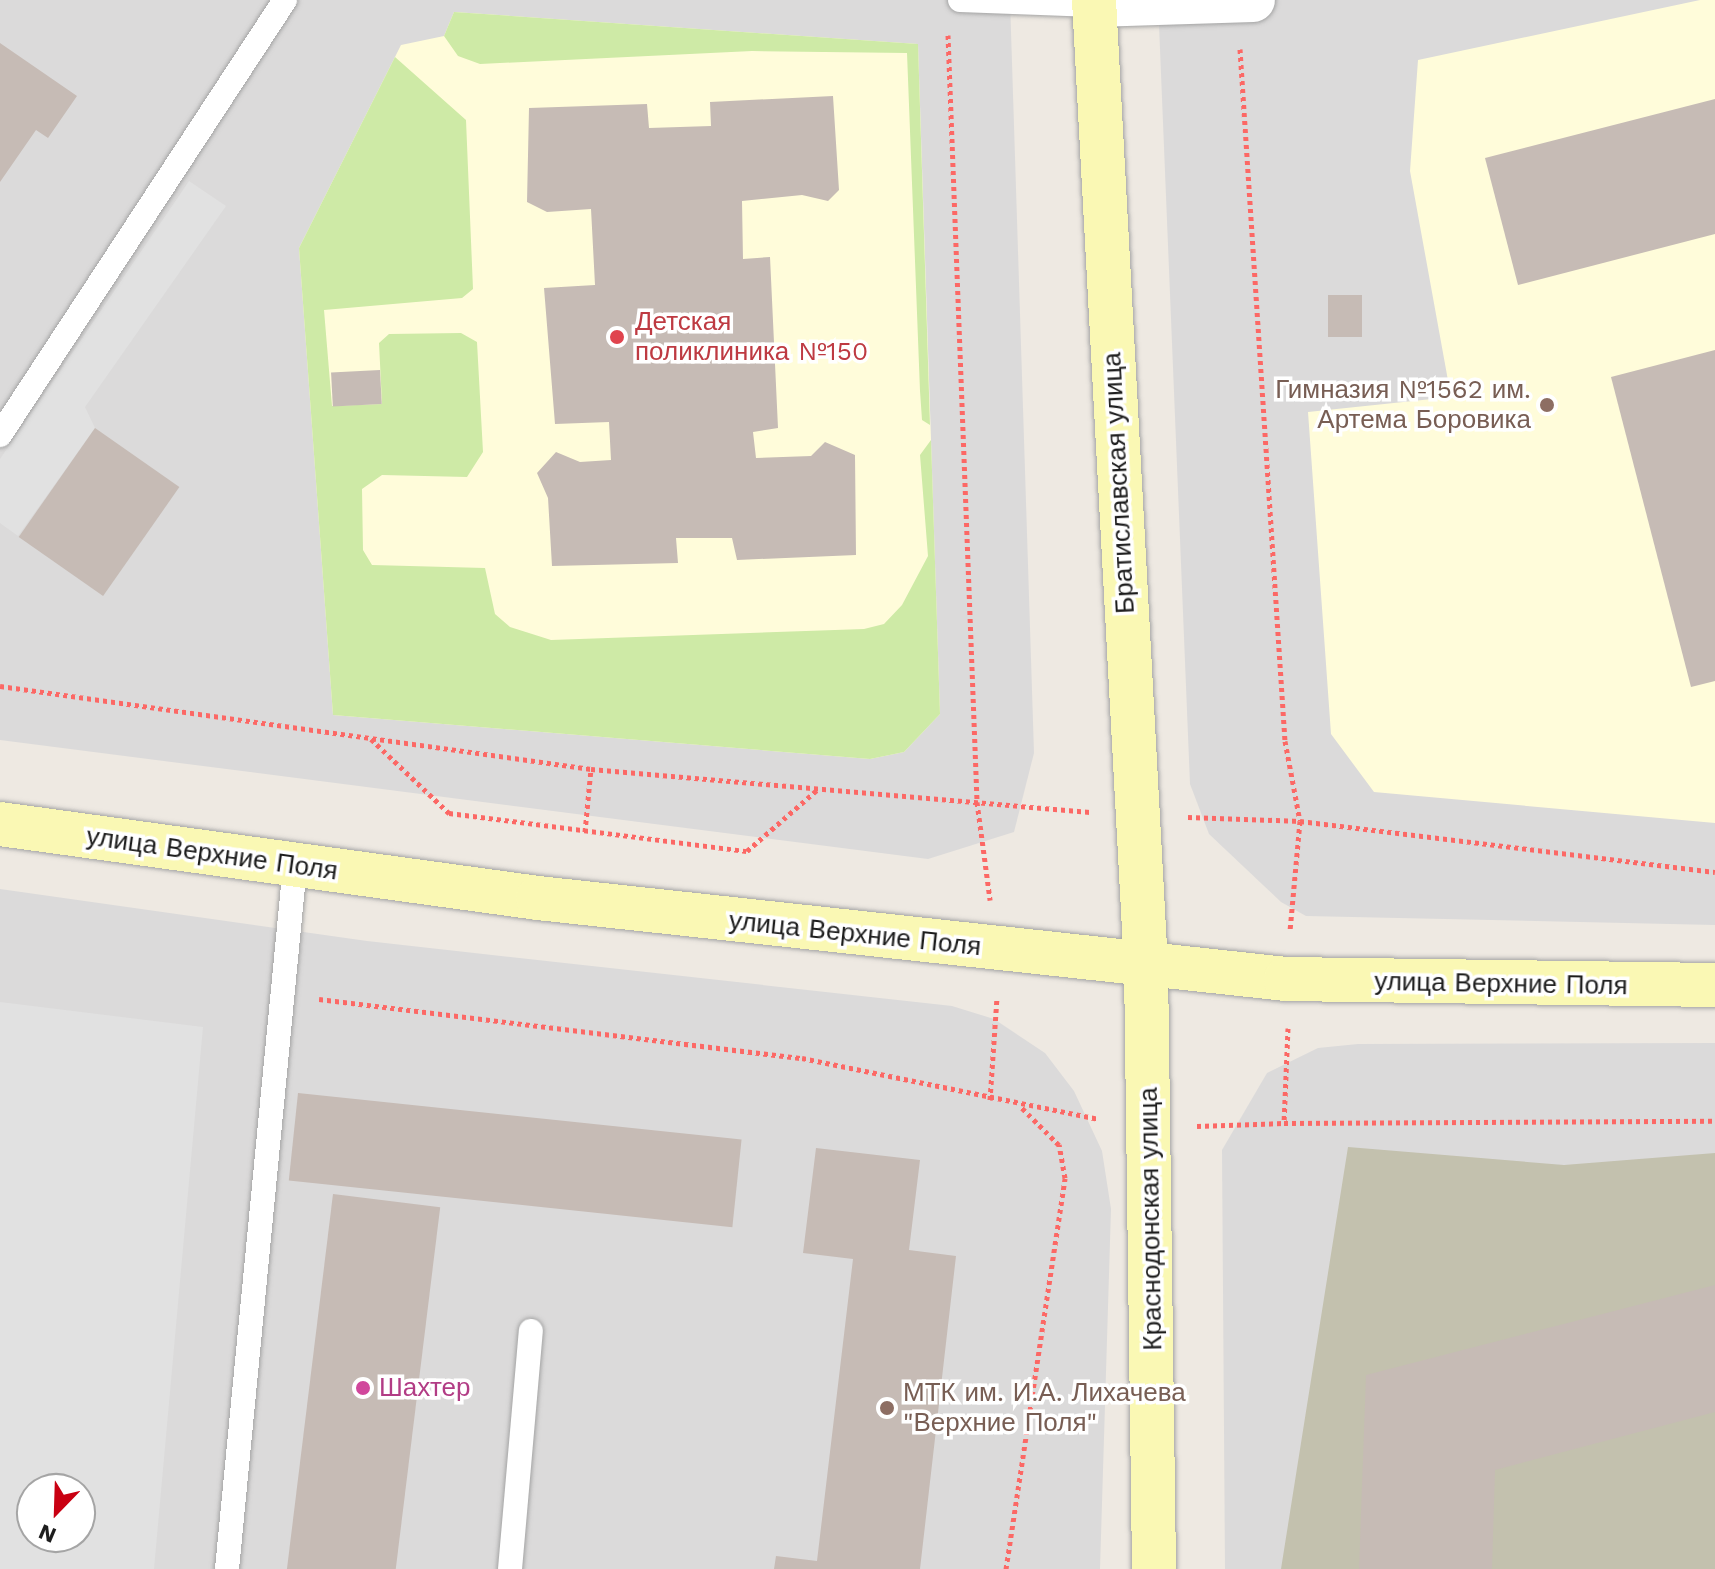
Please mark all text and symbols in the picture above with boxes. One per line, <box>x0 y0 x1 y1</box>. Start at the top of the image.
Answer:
place label: Детская поликлиника №150 <box>635 306 868 368</box>
marker: Детская поликлиника №150 <box>606 326 628 348</box>
street label: Братиславская улица <box>1097 351 1141 615</box>
place label: Гимназия №1562 им. Артема Боровика <box>1275 374 1531 436</box>
marker: Гимназия №1562 им. Артема Боровика <box>1538 396 1556 414</box>
street label: улица Верхние Поля <box>84 821 340 887</box>
street label: улица Верхние Поля <box>727 905 983 963</box>
street label: улица Верхние Поля <box>1374 966 1628 1002</box>
street label: Краснодонская улица <box>1133 1087 1169 1351</box>
place label: Шахтер <box>379 1372 471 1404</box>
place label: МТК им. И.А. Лихачева "Верхние Поля" <box>903 1377 1186 1438</box>
marker: Шахтер <box>354 1379 372 1397</box>
marker: МТК им. И.А. Лихачева "Верхние Поля" <box>878 1399 896 1417</box>
north arrow <box>16 1473 96 1553</box>
text: N <box>35 1519 60 1548</box>

